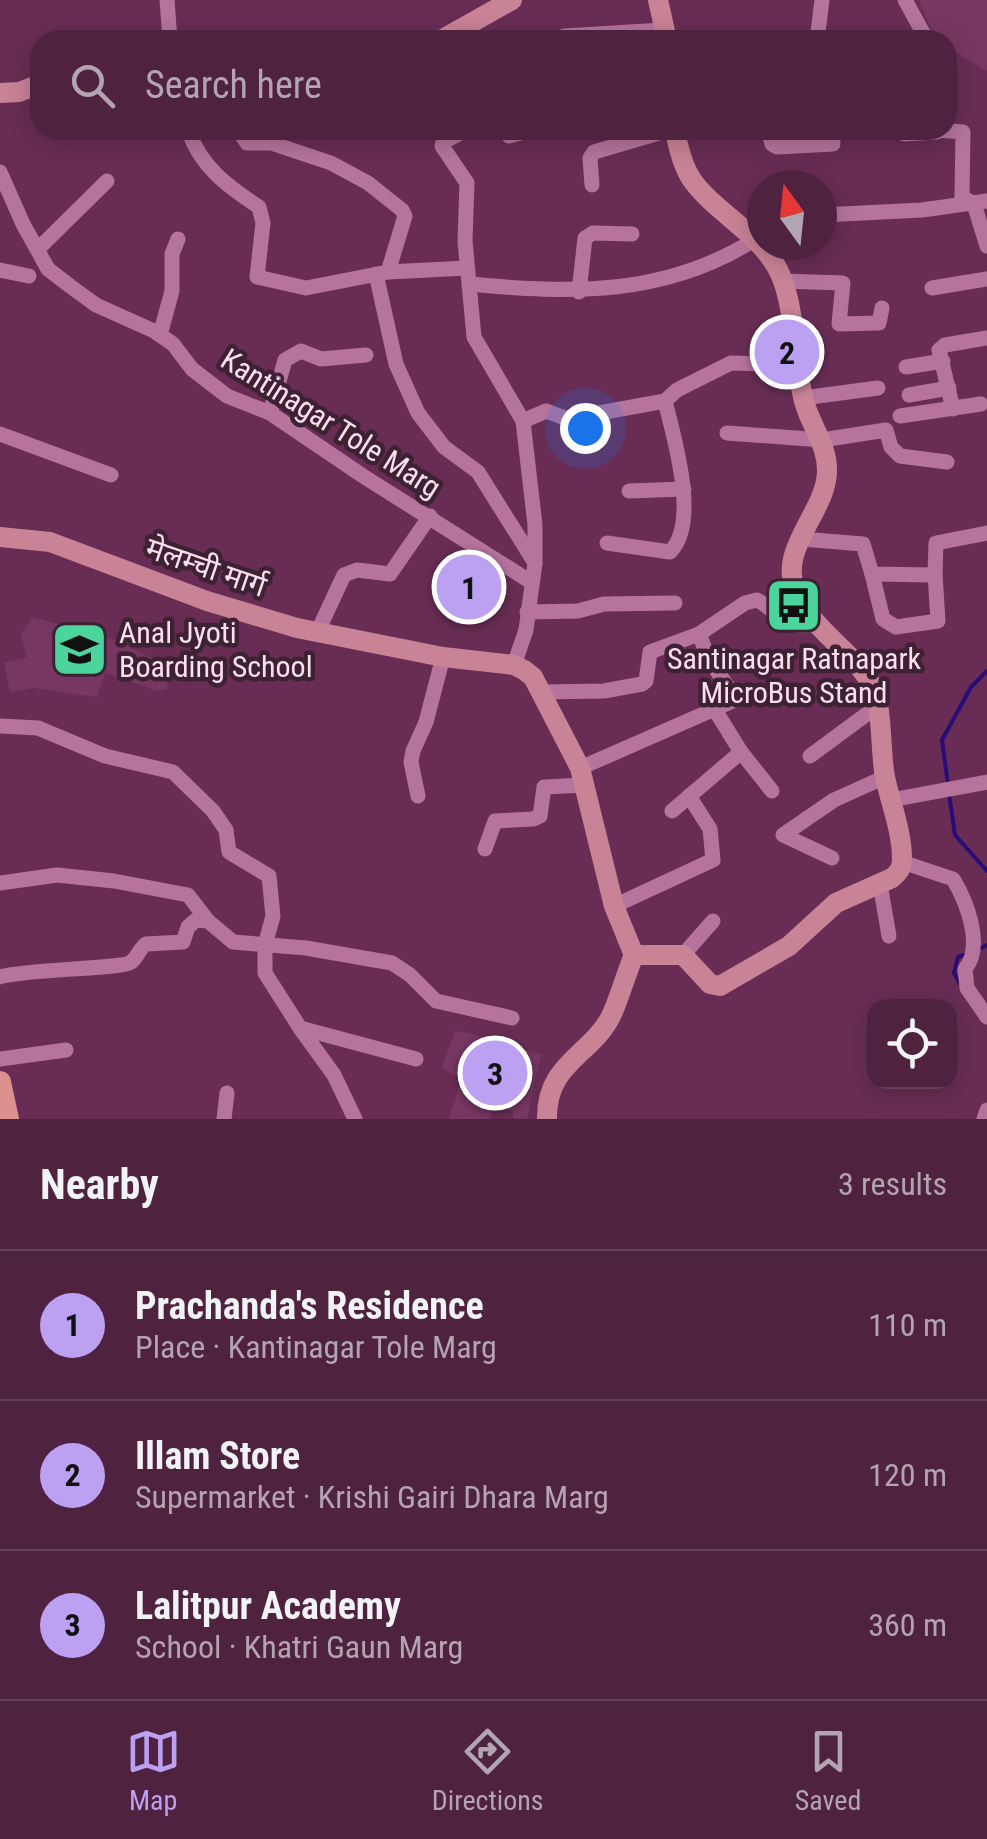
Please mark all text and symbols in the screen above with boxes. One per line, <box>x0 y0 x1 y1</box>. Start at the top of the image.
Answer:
search box <box>30 30 957 140</box>
icon: search <box>65 58 120 113</box>
text: Search here <box>145 63 322 107</box>
north arrow <box>747 170 837 260</box>
pin: 2 <box>754 314 820 390</box>
street label: Kantinagar Tole Marg <box>215 341 447 505</box>
your location <box>560 403 611 454</box>
street label: मेलम्ची मार्ग <box>141 530 272 604</box>
pin: 1 <box>436 550 502 624</box>
bus stop icon: Santinagar Ratnapark MicroBus Stand <box>764 575 824 635</box>
place label: Anal Jyoti Boarding School <box>119 615 313 684</box>
school or university icon: Anal Jyoti Boarding School <box>50 619 110 679</box>
place label: Santinagar Ratnapark MicroBus Stand <box>667 641 922 710</box>
map controls <box>867 999 957 1089</box>
button: locate <box>867 999 957 1089</box>
pin: 3 <box>462 1036 528 1110</box>
text: Nearby <box>40 1160 159 1209</box>
text: 3 results <box>838 1165 947 1203</box>
text: Prachanda's Residence <box>135 1284 484 1328</box>
text: 1 <box>64 1306 81 1344</box>
text: 110 m <box>868 1306 947 1344</box>
text: Place · Kantinagar Tole Marg <box>135 1328 497 1366</box>
text: Illam Store <box>135 1434 300 1478</box>
text: 2 <box>64 1456 81 1494</box>
text: 120 m <box>868 1456 947 1494</box>
text: Supermarket · Krishi Gairi Dhara Marg <box>135 1478 609 1516</box>
text: Lalitpur Academy <box>135 1584 401 1628</box>
text: 3 <box>64 1606 81 1644</box>
text: 360 m <box>868 1606 947 1644</box>
text: School · Khatri Gaun Marg <box>135 1628 463 1666</box>
tab: Map <box>126 1724 181 1817</box>
tab: Directions <box>432 1724 544 1817</box>
tab: Saved <box>795 1724 861 1817</box>

